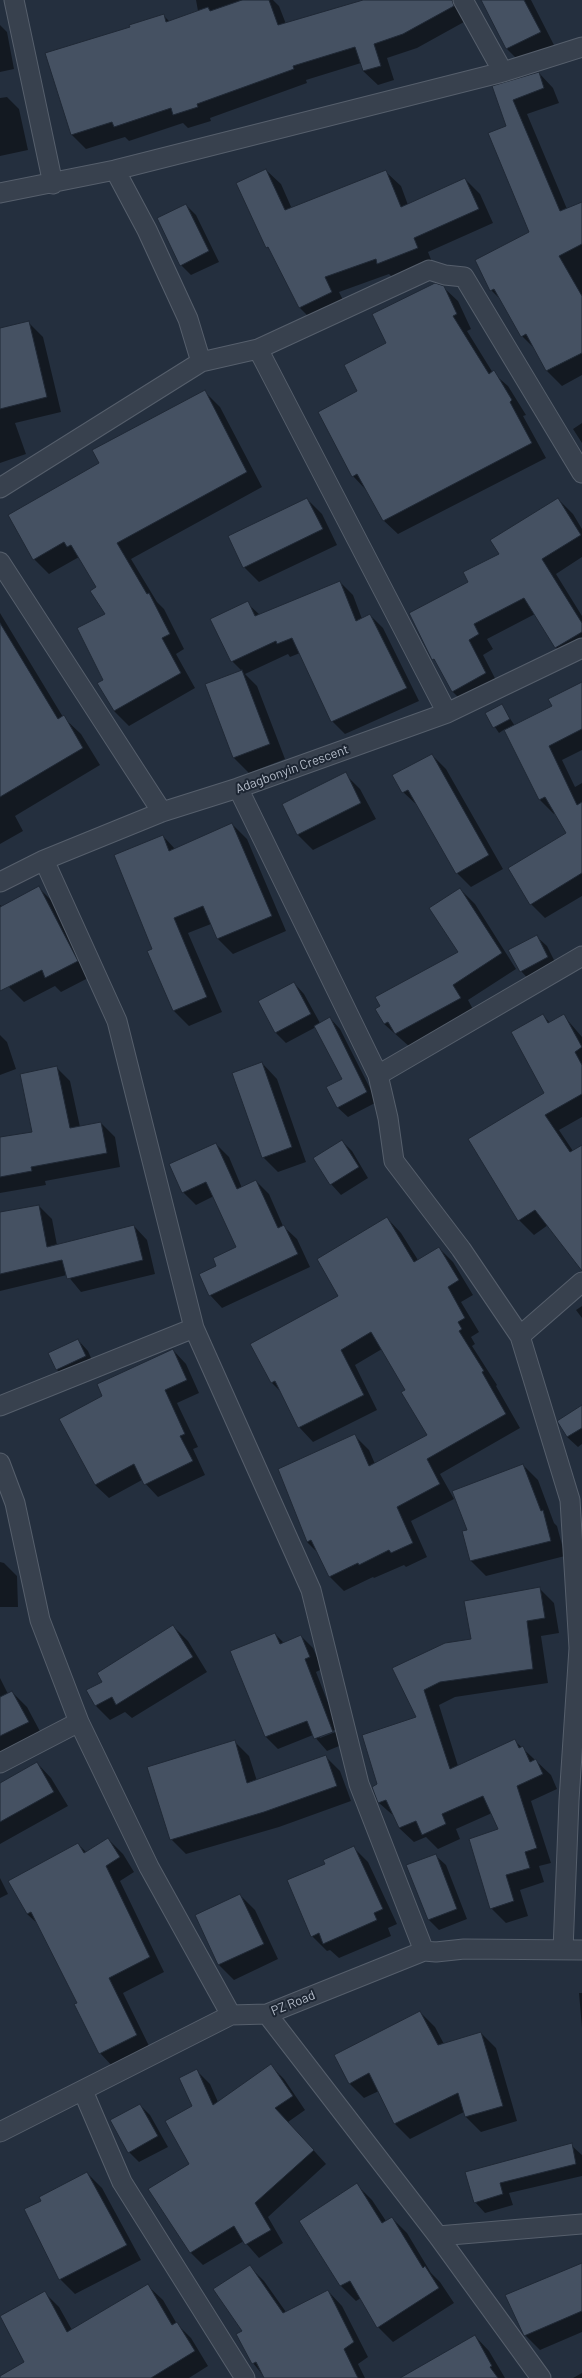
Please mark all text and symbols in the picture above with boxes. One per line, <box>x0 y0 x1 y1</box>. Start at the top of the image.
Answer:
street label: Adagbonyin Crescent <box>233 741 351 797</box>
street label: PZ Road <box>269 1987 317 2019</box>

